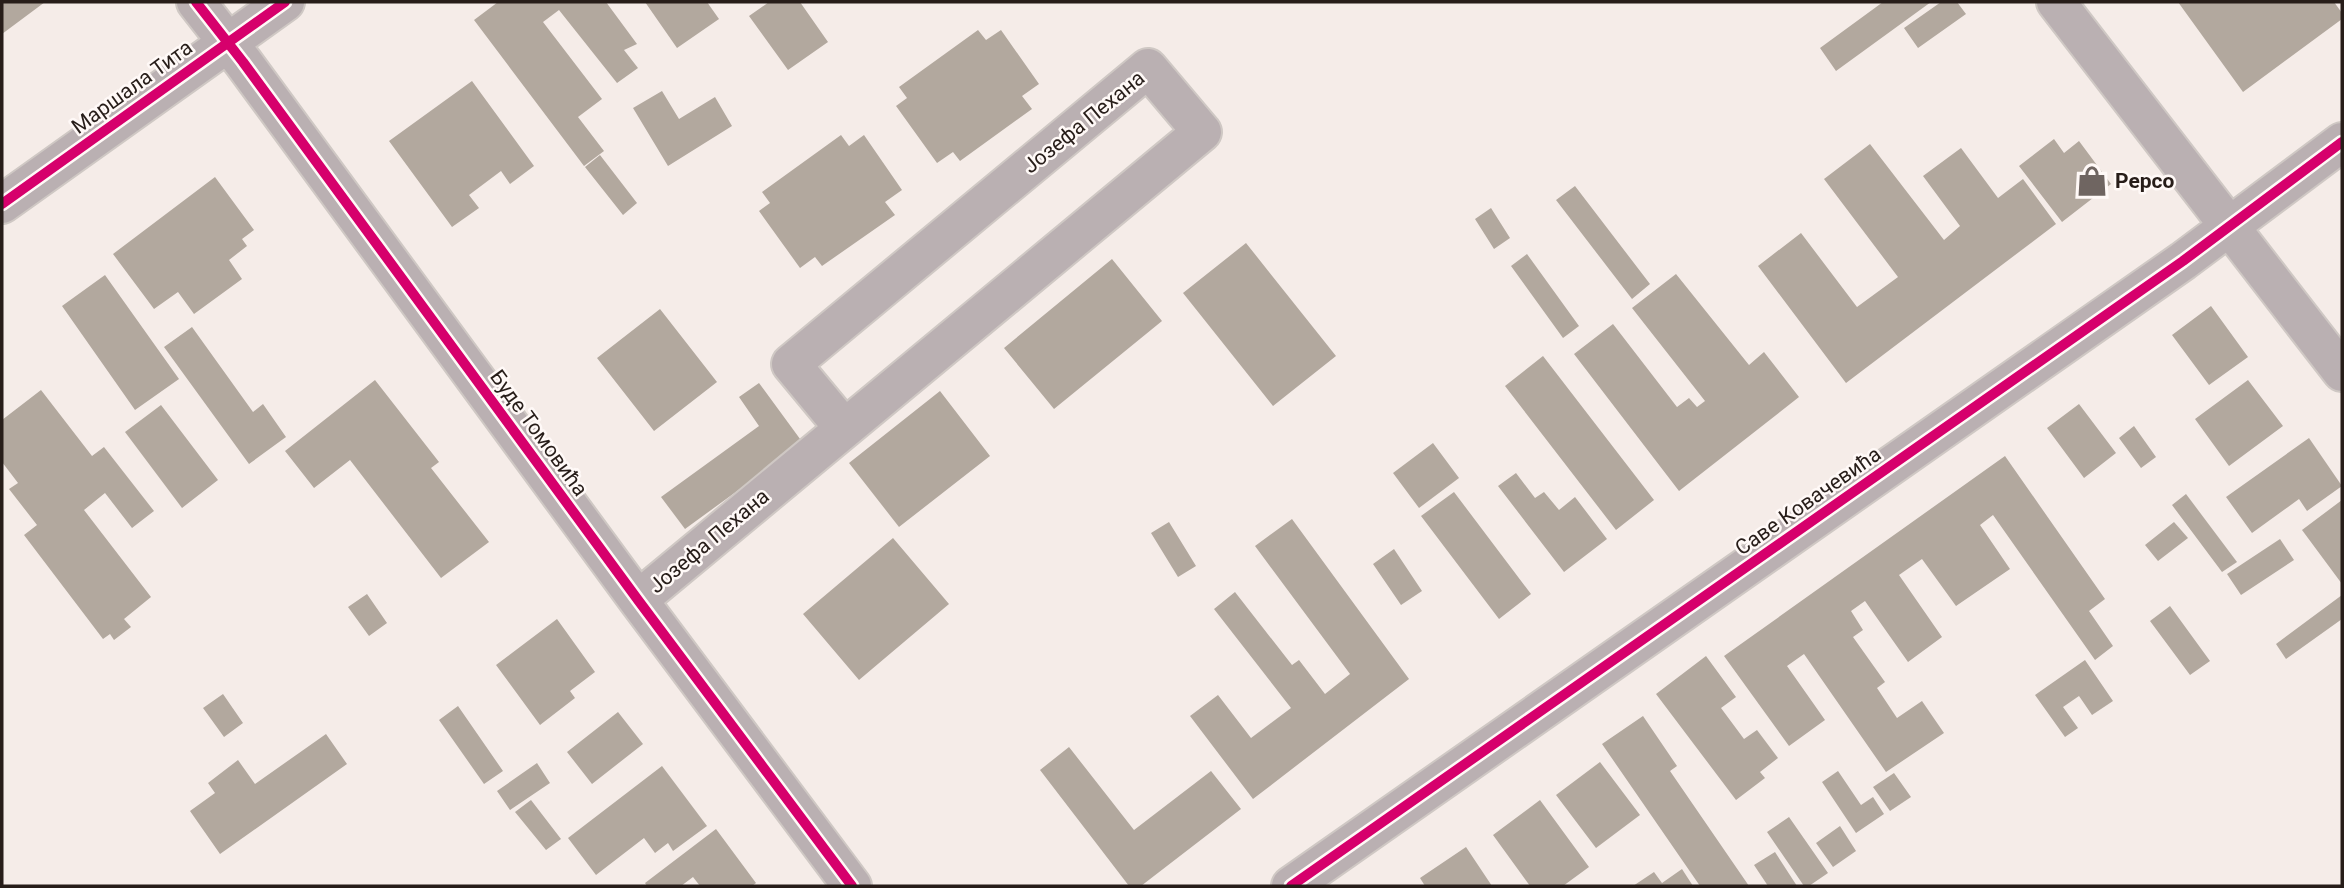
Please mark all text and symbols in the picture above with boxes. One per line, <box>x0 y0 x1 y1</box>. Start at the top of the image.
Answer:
street label: Маршала Тита <box>67 35 197 139</box>
street label: Јозефа Пехана <box>1019 66 1149 178</box>
shop icon: Pepco <box>2075 164 2109 198</box>
place label: Pepco <box>2115 169 2174 193</box>
street label: Буде Томовића <box>485 365 593 501</box>
street label: Саве Ковачевића <box>1731 442 1885 560</box>
street label: Јозефа Пехана <box>644 484 774 598</box>

